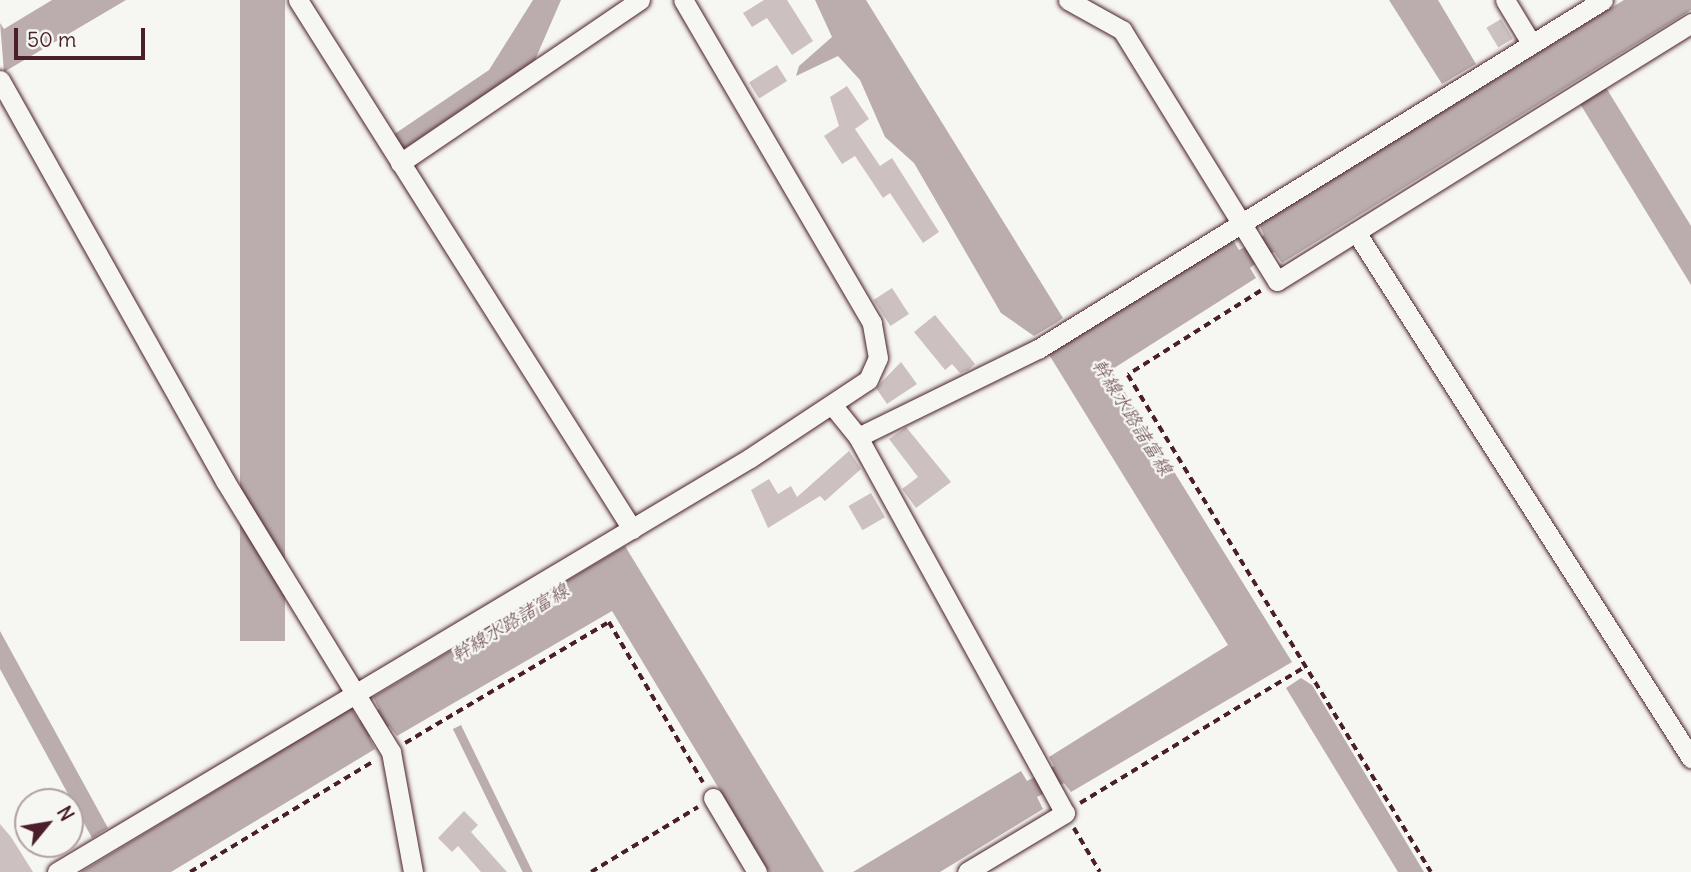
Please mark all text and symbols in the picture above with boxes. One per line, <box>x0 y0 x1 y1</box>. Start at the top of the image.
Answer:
scale bar <box>18 14 149 58</box>
text: 50 m <box>27 26 76 53</box>
water label: 幹線水路諸富線 <box>1087 355 1177 479</box>
water label: 幹線水路諸富線 <box>447 579 573 667</box>
north arrow <box>14 788 84 858</box>
text: N <box>52 802 79 825</box>

